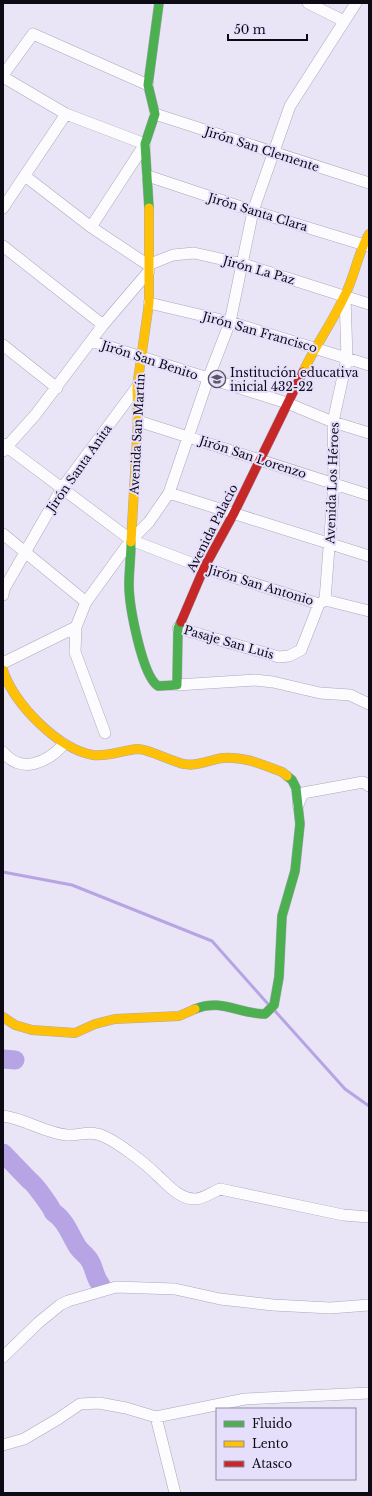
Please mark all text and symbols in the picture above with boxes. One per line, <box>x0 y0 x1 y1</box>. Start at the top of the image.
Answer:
scale bar <box>228 16 307 42</box>
text: 50 m <box>234 22 266 37</box>
street label: Jirón San Clemente <box>201 123 321 175</box>
street label: Jirón Santa Clara <box>204 189 310 234</box>
street label: Jirón La Paz <box>219 252 297 287</box>
street label: Jirón San Francisco <box>199 308 319 356</box>
street label: Jirón San Benito <box>98 337 200 383</box>
place label: Institución educativa inicial 432-22 <box>230 365 359 394</box>
school or university icon: Institución educativa inicial 432-22 <box>207 369 227 389</box>
street label: Avenida San Martín <box>126 373 148 496</box>
street label: Jirón Santa Anita <box>42 421 115 516</box>
street label: Avenida Los Héroes <box>322 422 342 545</box>
street label: Jirón San Lorenzo <box>196 432 309 481</box>
street label: Avenida Palacio <box>183 481 241 575</box>
street label: Jirón San Antonio <box>204 561 316 608</box>
street label: Pasaje San Luis <box>182 622 276 662</box>
legend <box>216 1408 356 1480</box>
text: Fluido <box>252 1416 292 1431</box>
text: Lento <box>252 1436 288 1451</box>
text: Atasco <box>251 1456 292 1471</box>

